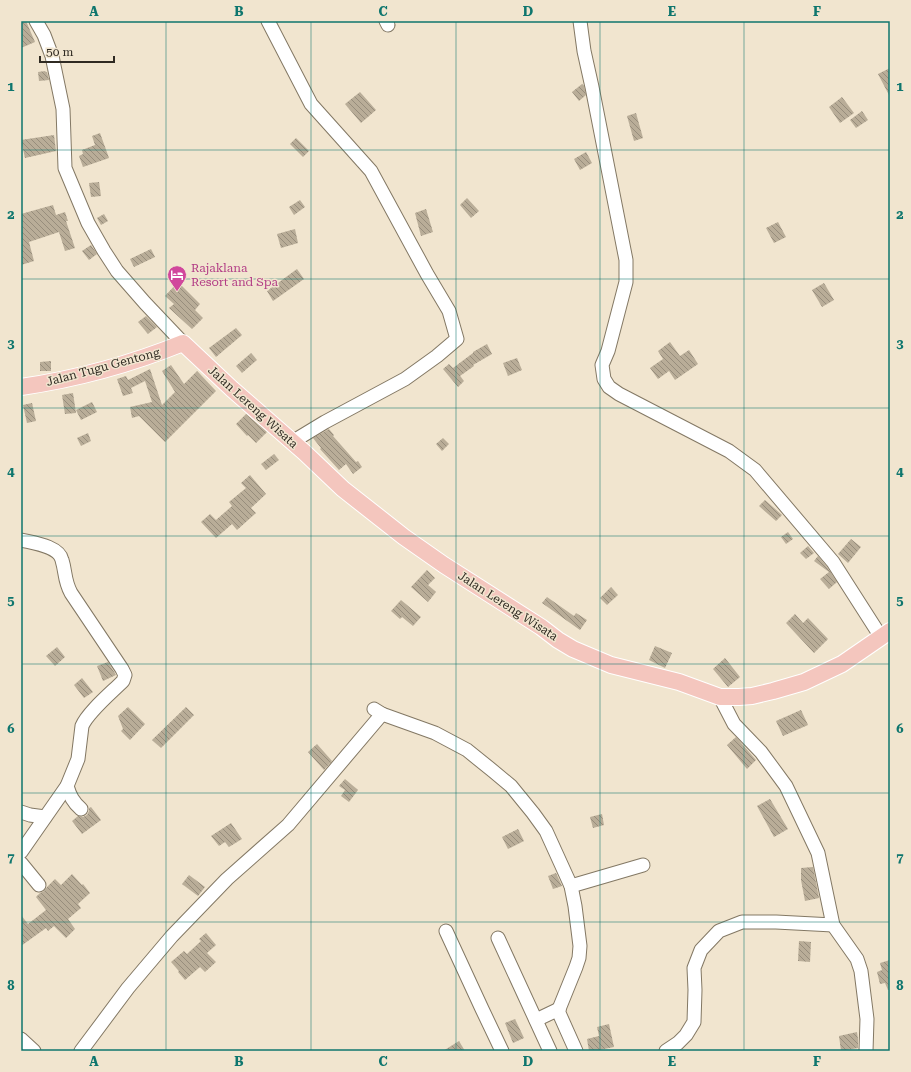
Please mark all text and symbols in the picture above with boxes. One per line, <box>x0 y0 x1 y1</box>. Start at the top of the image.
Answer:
text: A <box>89 4 99 19</box>
text: B <box>234 4 244 19</box>
text: C <box>378 4 388 19</box>
text: D <box>523 4 533 19</box>
text: E <box>668 4 676 19</box>
text: F <box>813 4 821 19</box>
scale bar <box>40 38 114 64</box>
text: 50 m <box>46 45 73 59</box>
text: 1 <box>7 79 15 94</box>
text: 1 <box>896 79 904 94</box>
text: 2 <box>7 207 15 222</box>
text: 2 <box>896 207 904 222</box>
place label: Rajaklana Resort and Spa <box>191 261 279 289</box>
hotel icon: Rajaklana Resort and Spa <box>166 264 188 292</box>
text: 3 <box>7 336 15 351</box>
text: 3 <box>896 336 904 351</box>
street label: Jalan Tugu Gentong <box>45 345 161 389</box>
street label: Jalan Lereng Wisata <box>205 363 301 451</box>
text: 4 <box>7 464 15 479</box>
text: 4 <box>896 464 904 479</box>
street label: Jalan Lereng Wisata <box>456 569 561 644</box>
text: 5 <box>7 593 15 608</box>
text: 5 <box>896 593 904 608</box>
text: 6 <box>7 721 15 736</box>
text: 6 <box>896 721 904 736</box>
text: 7 <box>7 850 15 865</box>
text: 7 <box>896 850 904 865</box>
text: 8 <box>7 978 15 993</box>
text: 8 <box>896 978 904 993</box>
text: A <box>89 1054 99 1069</box>
text: B <box>234 1054 244 1069</box>
text: C <box>378 1054 388 1069</box>
text: D <box>523 1054 533 1069</box>
text: E <box>668 1054 676 1069</box>
text: F <box>813 1054 821 1069</box>

